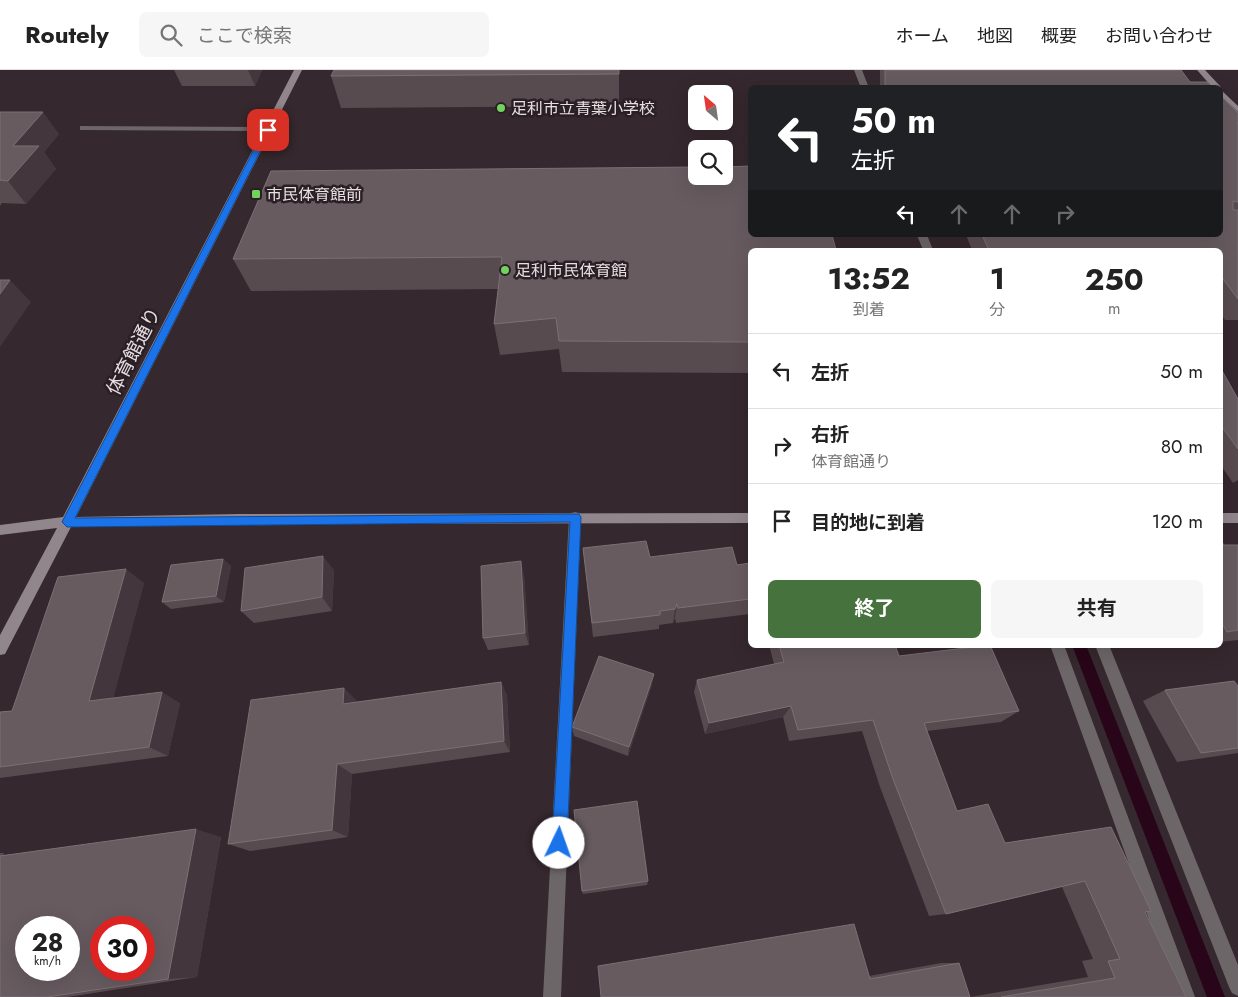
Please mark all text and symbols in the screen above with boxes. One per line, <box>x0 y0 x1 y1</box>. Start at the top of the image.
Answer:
search box <box>139 12 489 57</box>
text: Routely <box>25 17 109 52</box>
icon: search <box>157 21 185 49</box>
text: ここで検索 <box>197 22 292 49</box>
text: ホーム <box>896 23 949 49</box>
text: 地図 <box>977 23 1013 49</box>
text: 概要 <box>1041 23 1077 49</box>
text: お問い合わせ <box>1105 23 1213 49</box>
north arrow <box>688 85 732 130</box>
map controls <box>688 85 733 185</box>
text: 50 m <box>851 96 936 146</box>
place label: 足利市立青葉小学校 <box>511 97 655 120</box>
marker: 足利市立青葉小学校 <box>495 102 507 114</box>
icon: left <box>768 105 833 170</box>
pin <box>247 109 289 151</box>
icon: arrive <box>254 116 282 144</box>
button: search <box>688 140 733 185</box>
text: 左折 <box>851 144 895 176</box>
place label: 市民体育館前 <box>266 183 362 206</box>
marker: 市民体育館前 <box>250 188 262 200</box>
icon: left <box>892 200 920 228</box>
icon: ahead <box>945 200 973 228</box>
icon: ahead <box>998 200 1026 228</box>
icon: right <box>1051 200 1079 228</box>
text: 13:52 <box>827 257 910 300</box>
text: 1 <box>990 257 1005 300</box>
text: 250 <box>1085 258 1144 301</box>
place label: 足利市民体育館 <box>515 259 627 282</box>
marker: 足利市民体育館 <box>499 264 511 276</box>
text: m <box>1108 297 1120 320</box>
text: 到着 <box>853 298 885 321</box>
text: 分 <box>989 298 1005 321</box>
street label: 体育館通り <box>100 303 167 400</box>
icon: left <box>768 357 796 385</box>
text: 50 m <box>1160 358 1203 385</box>
text: 左折 <box>811 359 849 386</box>
text: 右折 <box>811 421 849 448</box>
icon: right <box>768 432 796 460</box>
text: 80 m <box>1161 433 1203 460</box>
text: 体育館通り <box>811 450 891 473</box>
icon: arrive <box>768 507 796 535</box>
text: 120 m <box>1152 508 1203 535</box>
text: 目的地に到着 <box>811 509 925 536</box>
button: 終了 <box>768 580 981 638</box>
button: 共有 <box>991 580 1203 638</box>
position arrow <box>532 816 584 868</box>
speed limit sign: 30 <box>90 916 155 981</box>
text: 28 <box>31 924 64 960</box>
text: km/h <box>34 952 61 970</box>

